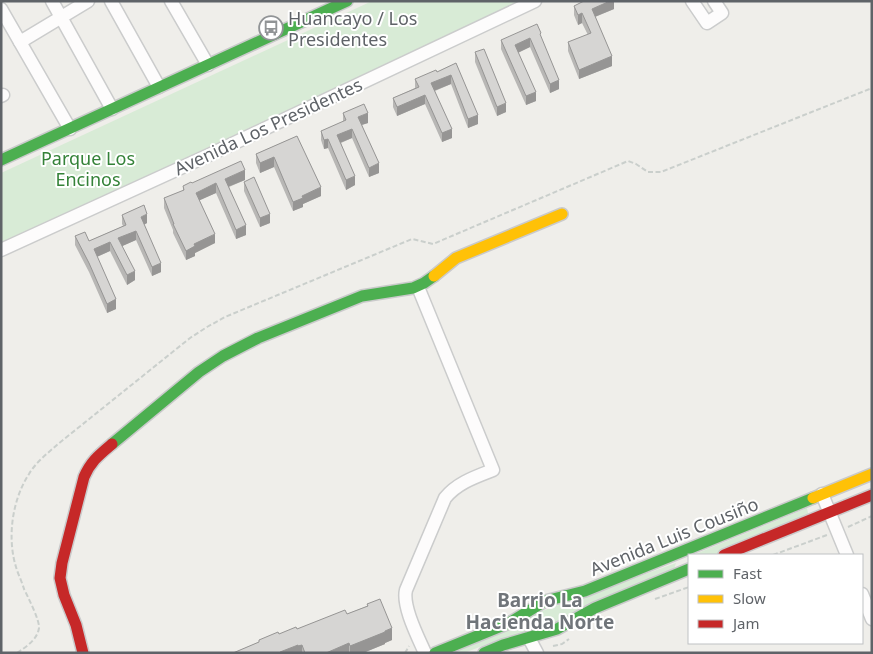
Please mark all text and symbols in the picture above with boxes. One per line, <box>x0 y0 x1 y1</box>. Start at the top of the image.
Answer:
place label: Huancayo / Los Presidentes <box>288 6 418 51</box>
bus stop icon: Huancayo / Los Presidentes <box>258 15 284 41</box>
street label: Avenida Los Presidentes <box>170 72 366 180</box>
park label: Parque Los Encinos <box>41 146 135 191</box>
street label: Avenida Luis Cousiño <box>586 491 762 581</box>
legend <box>688 554 863 644</box>
text: Fast <box>733 563 762 583</box>
district label: Barrio La Hacienda Norte <box>466 587 614 635</box>
text: Slow <box>733 588 766 608</box>
text: Jam <box>731 613 760 633</box>

